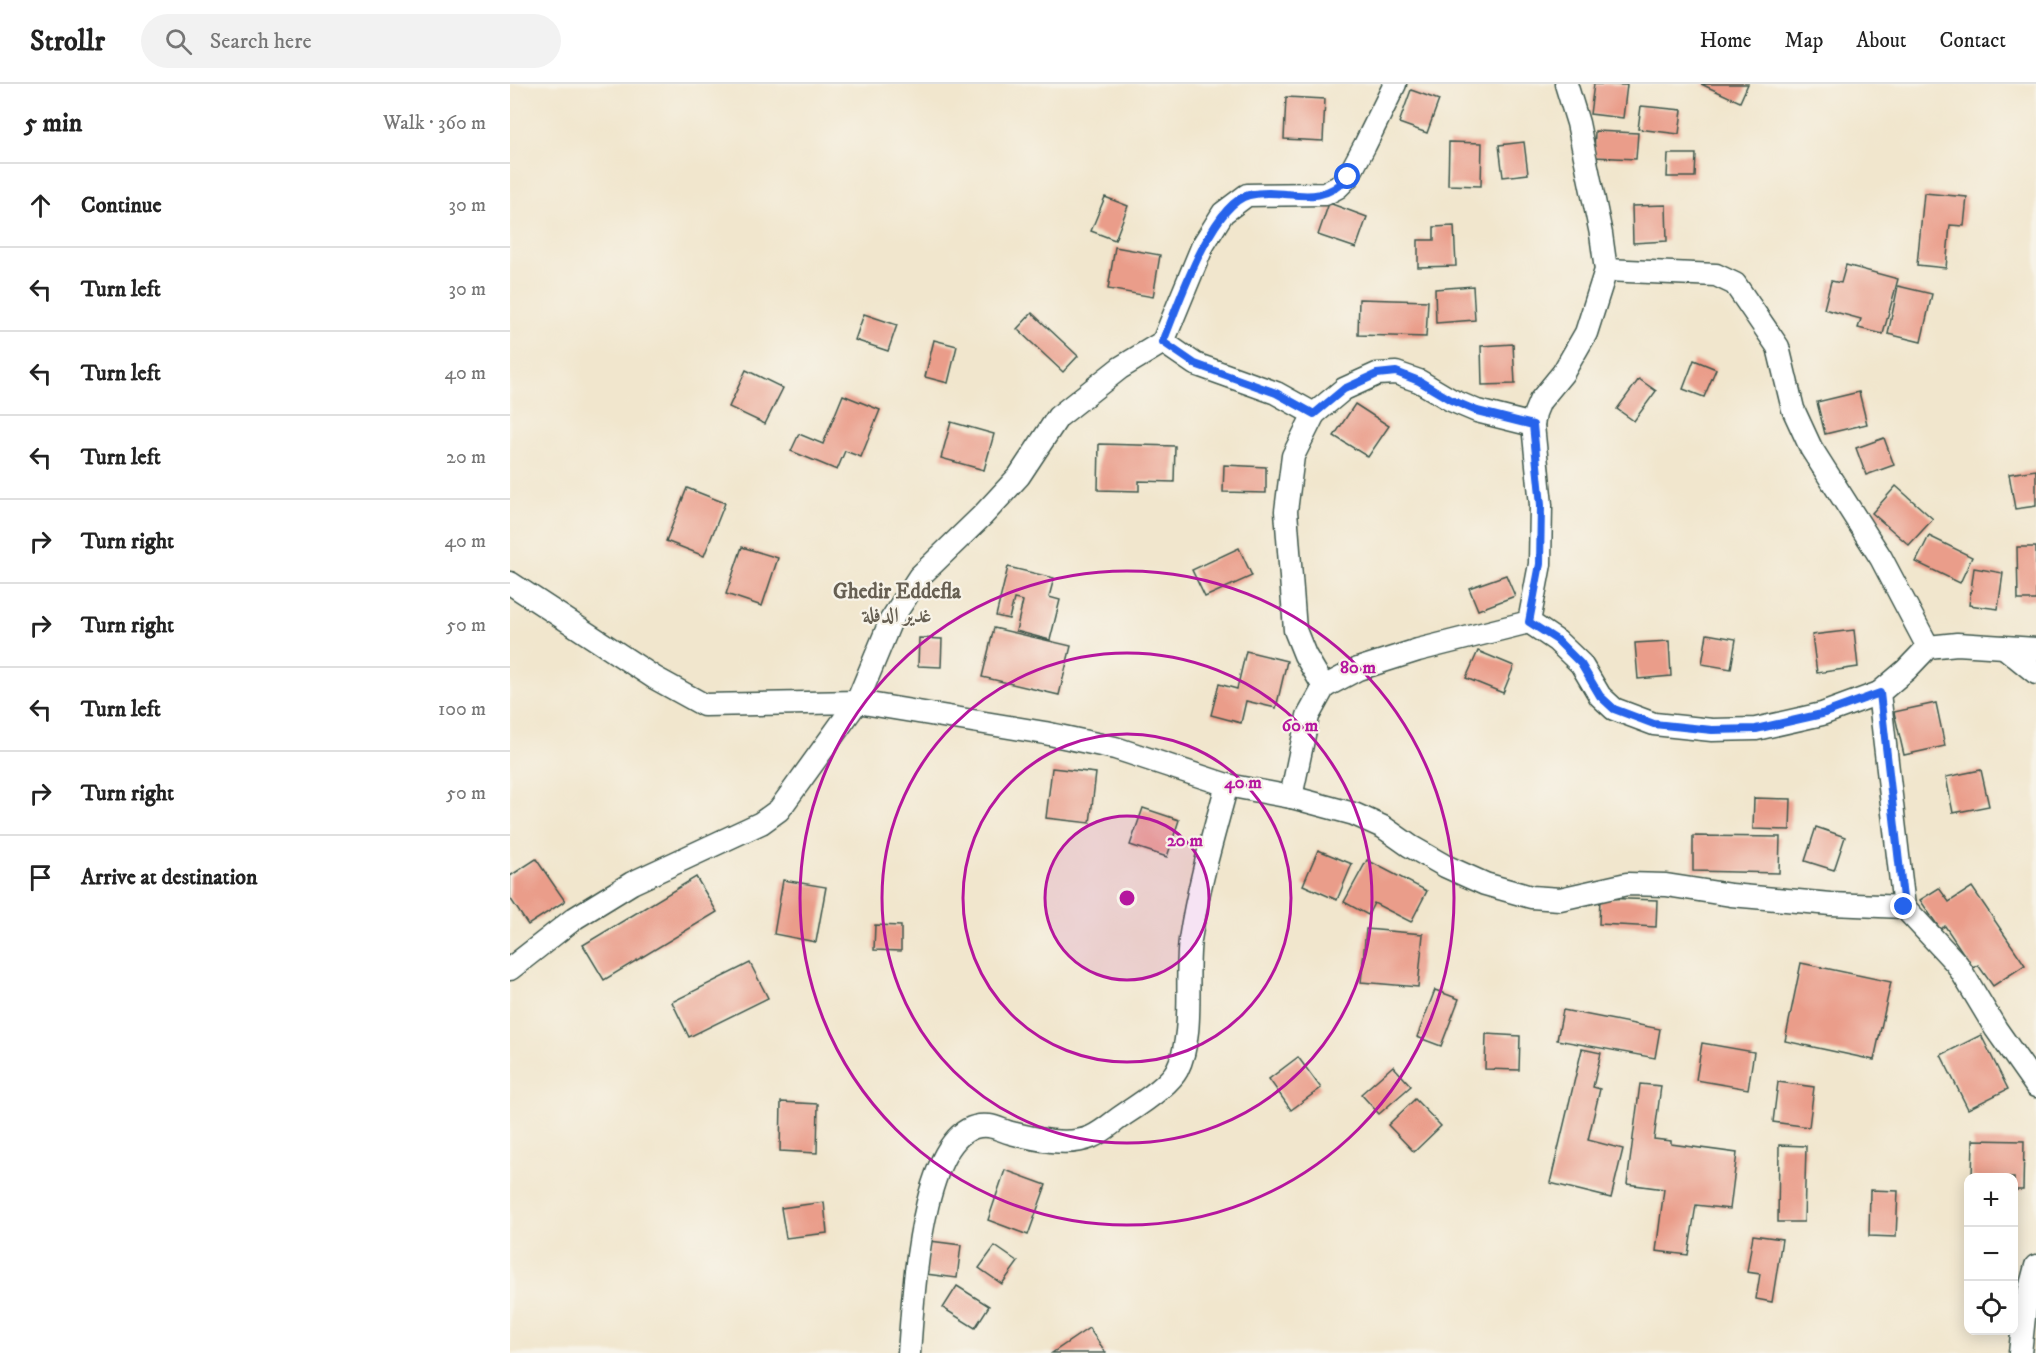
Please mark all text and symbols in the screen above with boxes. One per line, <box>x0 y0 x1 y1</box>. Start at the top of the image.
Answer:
search box <box>141 14 561 68</box>
text: Strollr <box>30 24 105 59</box>
icon: search <box>162 25 195 58</box>
text: Search here <box>210 28 312 55</box>
text: Home <box>1700 28 1752 54</box>
text: Map <box>1785 28 1823 54</box>
text: About <box>1856 28 1907 54</box>
text: Contact <box>1940 28 2006 54</box>
text: 5 min <box>24 107 82 140</box>
text: Walk · 360 m <box>383 111 486 136</box>
route start <box>1334 163 1360 189</box>
icon: ahead <box>24 189 57 222</box>
text: Continue <box>81 192 162 219</box>
text: 30 m <box>448 193 486 218</box>
icon: left <box>24 273 57 306</box>
text: Turn left <box>81 276 161 303</box>
text: 30 m <box>448 277 486 302</box>
icon: left <box>24 357 57 390</box>
text: Turn left <box>81 360 161 387</box>
text: 40 m <box>444 361 486 386</box>
icon: left <box>24 441 57 474</box>
text: Turn left <box>81 444 161 471</box>
text: 20 m <box>446 445 486 470</box>
icon: right <box>24 525 57 558</box>
text: Turn right <box>81 528 174 555</box>
text: 40 m <box>444 529 486 554</box>
district label: Ghedir Eddefla غدير الدفلة <box>833 579 962 629</box>
icon: right <box>24 609 57 642</box>
text: Turn right <box>81 612 174 639</box>
text: 50 m <box>446 613 486 638</box>
text: 80 m <box>1340 657 1377 679</box>
icon: left <box>24 693 57 726</box>
text: Turn left <box>81 696 161 723</box>
text: 100 m <box>438 697 486 722</box>
text: 60 m <box>1282 715 1319 737</box>
text: 40 m <box>1223 772 1262 794</box>
icon: right <box>24 777 57 810</box>
text: Turn right <box>81 780 174 807</box>
text: 50 m <box>446 781 486 806</box>
text: 20 m <box>1167 830 1203 852</box>
icon: arrive <box>24 861 57 894</box>
text: Arrive at destination <box>81 864 258 891</box>
centre of rings <box>1117 888 1137 908</box>
route end <box>1890 893 1916 919</box>
map controls <box>1964 1173 2018 1335</box>
button: + <box>1964 1173 2018 1227</box>
button: − <box>1964 1227 2018 1281</box>
button: locate <box>1964 1281 2018 1335</box>

